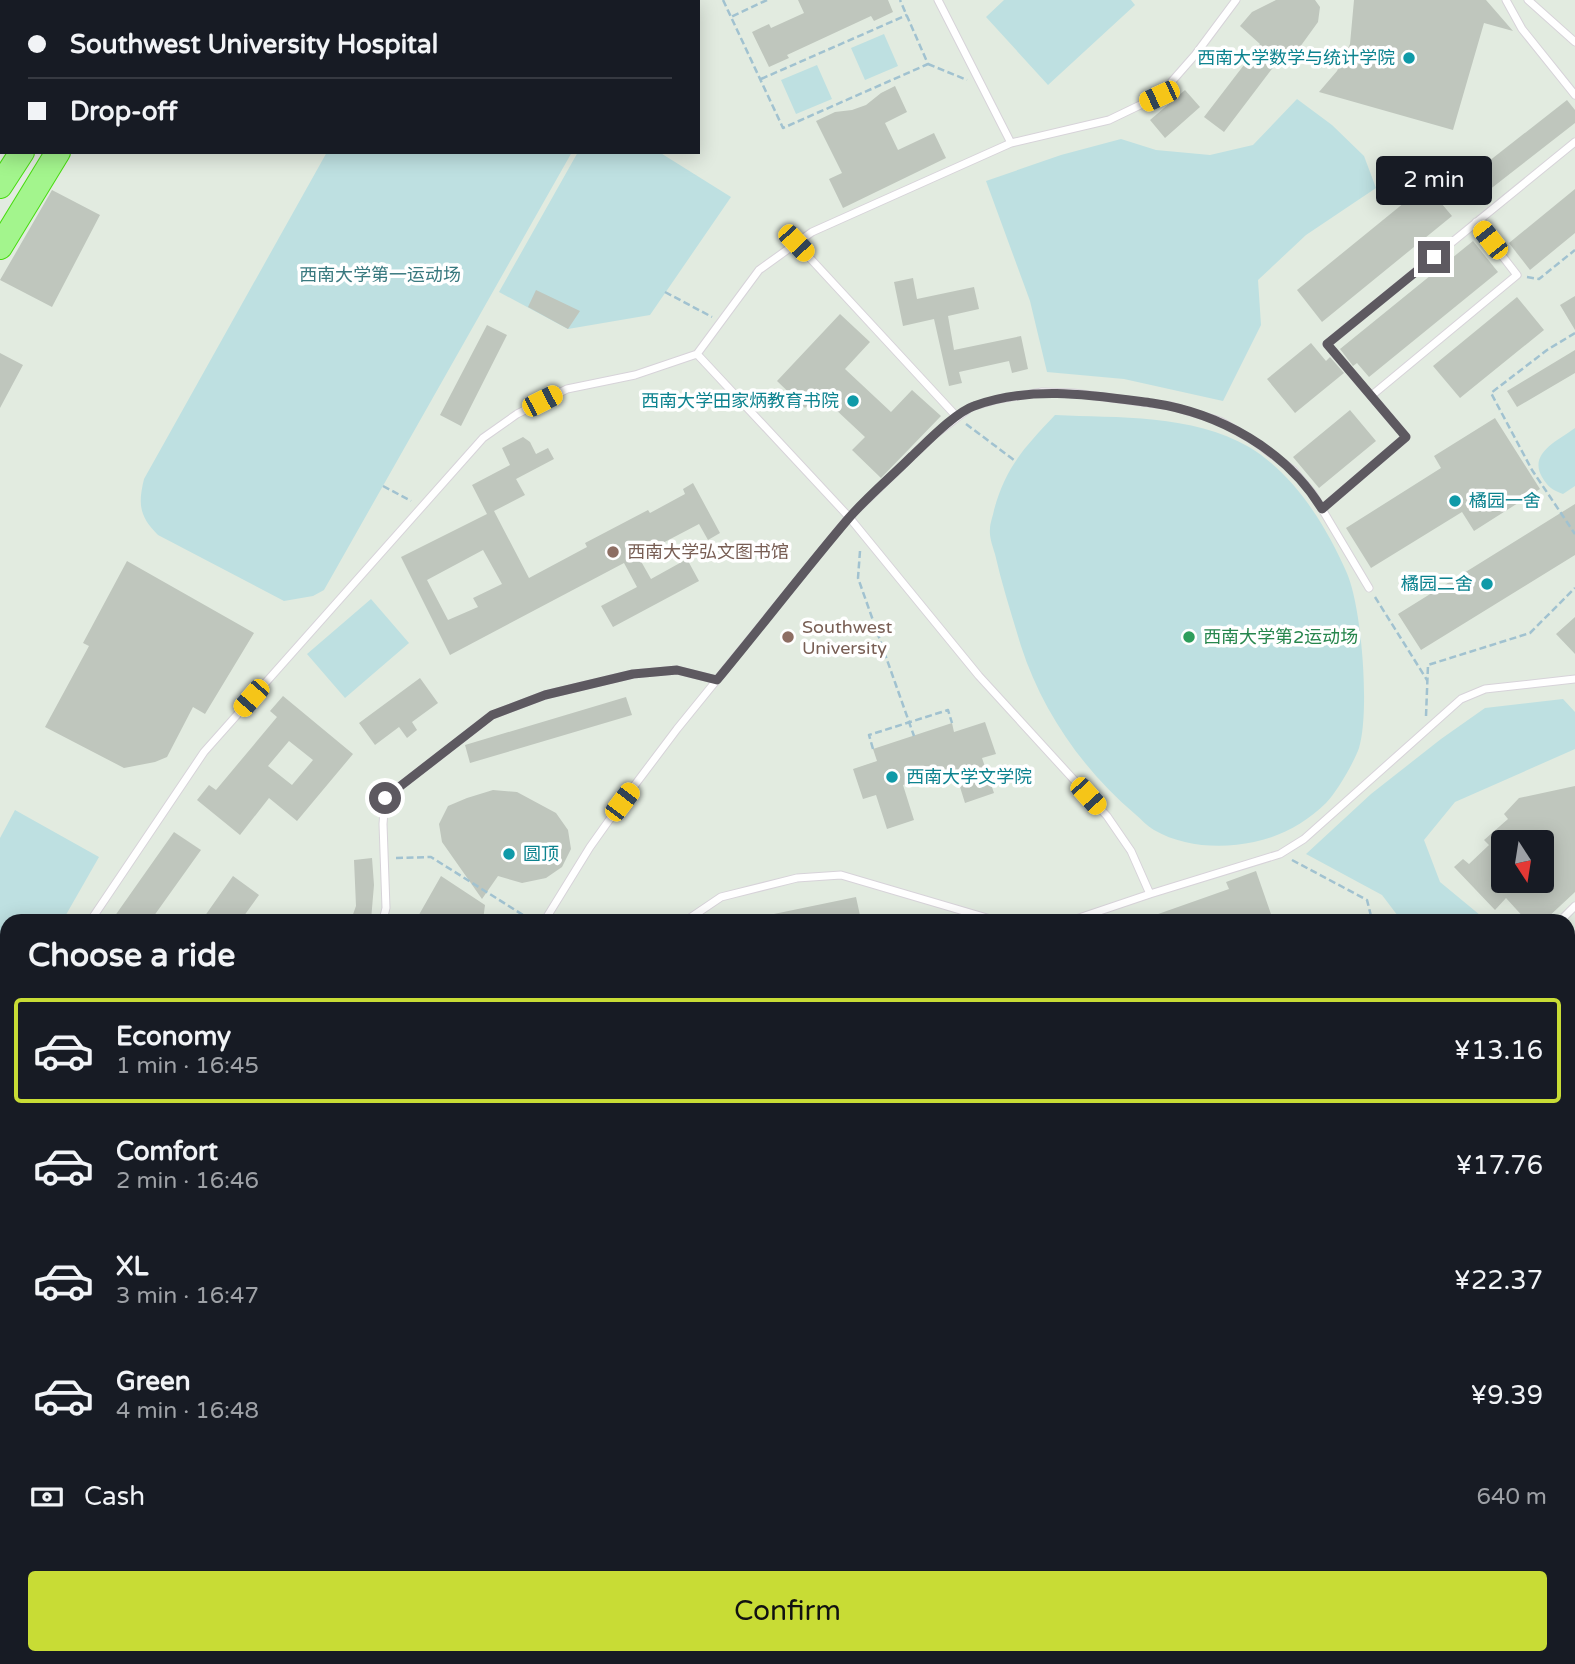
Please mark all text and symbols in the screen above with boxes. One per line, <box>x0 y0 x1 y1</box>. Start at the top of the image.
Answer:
text: Southwest University Hospital <box>70 29 438 60</box>
place label: 西南大学数学与统计学院 <box>1197 47 1395 69</box>
marker: 西南大学数学与统计学院 <box>1401 50 1417 66</box>
car <box>1136 78 1183 114</box>
text: Drop-off <box>70 96 177 127</box>
callout: 2 min <box>1376 156 1492 204</box>
text: 2 min <box>1403 166 1465 194</box>
car <box>1469 217 1512 263</box>
car <box>774 220 819 266</box>
route end <box>1418 241 1450 273</box>
park label: 西南大学第一运动场 <box>299 264 461 286</box>
car <box>519 382 566 420</box>
place label: 西南大学田家炳教育书院 <box>641 390 839 412</box>
marker: 西南大学田家炳教育书院 <box>845 393 861 409</box>
place label: 橘园一舍 <box>1469 490 1541 512</box>
marker: 橘园一舍 <box>1447 493 1463 509</box>
place label: 西南大学弘文图书馆 <box>627 541 789 563</box>
marker: 西南大学弘文图书馆 <box>605 544 621 560</box>
place label: 橘园二舍 <box>1401 573 1473 595</box>
marker: 橘园二舍 <box>1479 576 1495 592</box>
place label: Southwest University <box>802 616 893 659</box>
place label: 西南大学第2运动场 <box>1203 626 1358 648</box>
marker: Southwest University <box>780 629 796 645</box>
marker: 西南大学第2运动场 <box>1181 629 1197 645</box>
car <box>230 675 273 721</box>
place label: 西南大学文学院 <box>906 766 1032 788</box>
marker: 西南大学文学院 <box>884 769 900 785</box>
car <box>1067 773 1110 819</box>
car <box>601 779 644 825</box>
route start <box>369 782 401 814</box>
north arrow <box>1491 830 1554 892</box>
map controls <box>1491 830 1554 893</box>
place label: 圆顶 <box>523 843 559 865</box>
marker: 圆顶 <box>501 846 517 862</box>
text: Choose a ride <box>28 937 235 975</box>
icon: car <box>32 1019 95 1082</box>
text: Economy <box>116 1021 231 1052</box>
text: ¥13.16 <box>1454 1035 1543 1066</box>
text: 1 min · 16:45 <box>116 1052 259 1080</box>
icon: car <box>32 1134 95 1197</box>
text: Comfort <box>116 1136 218 1167</box>
text: ¥17.76 <box>1455 1150 1543 1181</box>
text: 2 min · 16:46 <box>116 1167 259 1195</box>
icon: car <box>32 1249 95 1312</box>
text: XL <box>116 1251 148 1282</box>
text: ¥22.37 <box>1454 1265 1543 1296</box>
text: 3 min · 16:47 <box>116 1282 259 1310</box>
icon: car <box>32 1364 95 1427</box>
text: Green <box>116 1366 191 1397</box>
text: ¥9.39 <box>1470 1380 1543 1411</box>
text: 4 min · 16:48 <box>116 1397 259 1425</box>
icon: cash <box>28 1478 66 1516</box>
text: Cash <box>84 1481 145 1512</box>
text: 640 m <box>1477 1483 1547 1511</box>
button: Confirm <box>28 1571 1547 1651</box>

